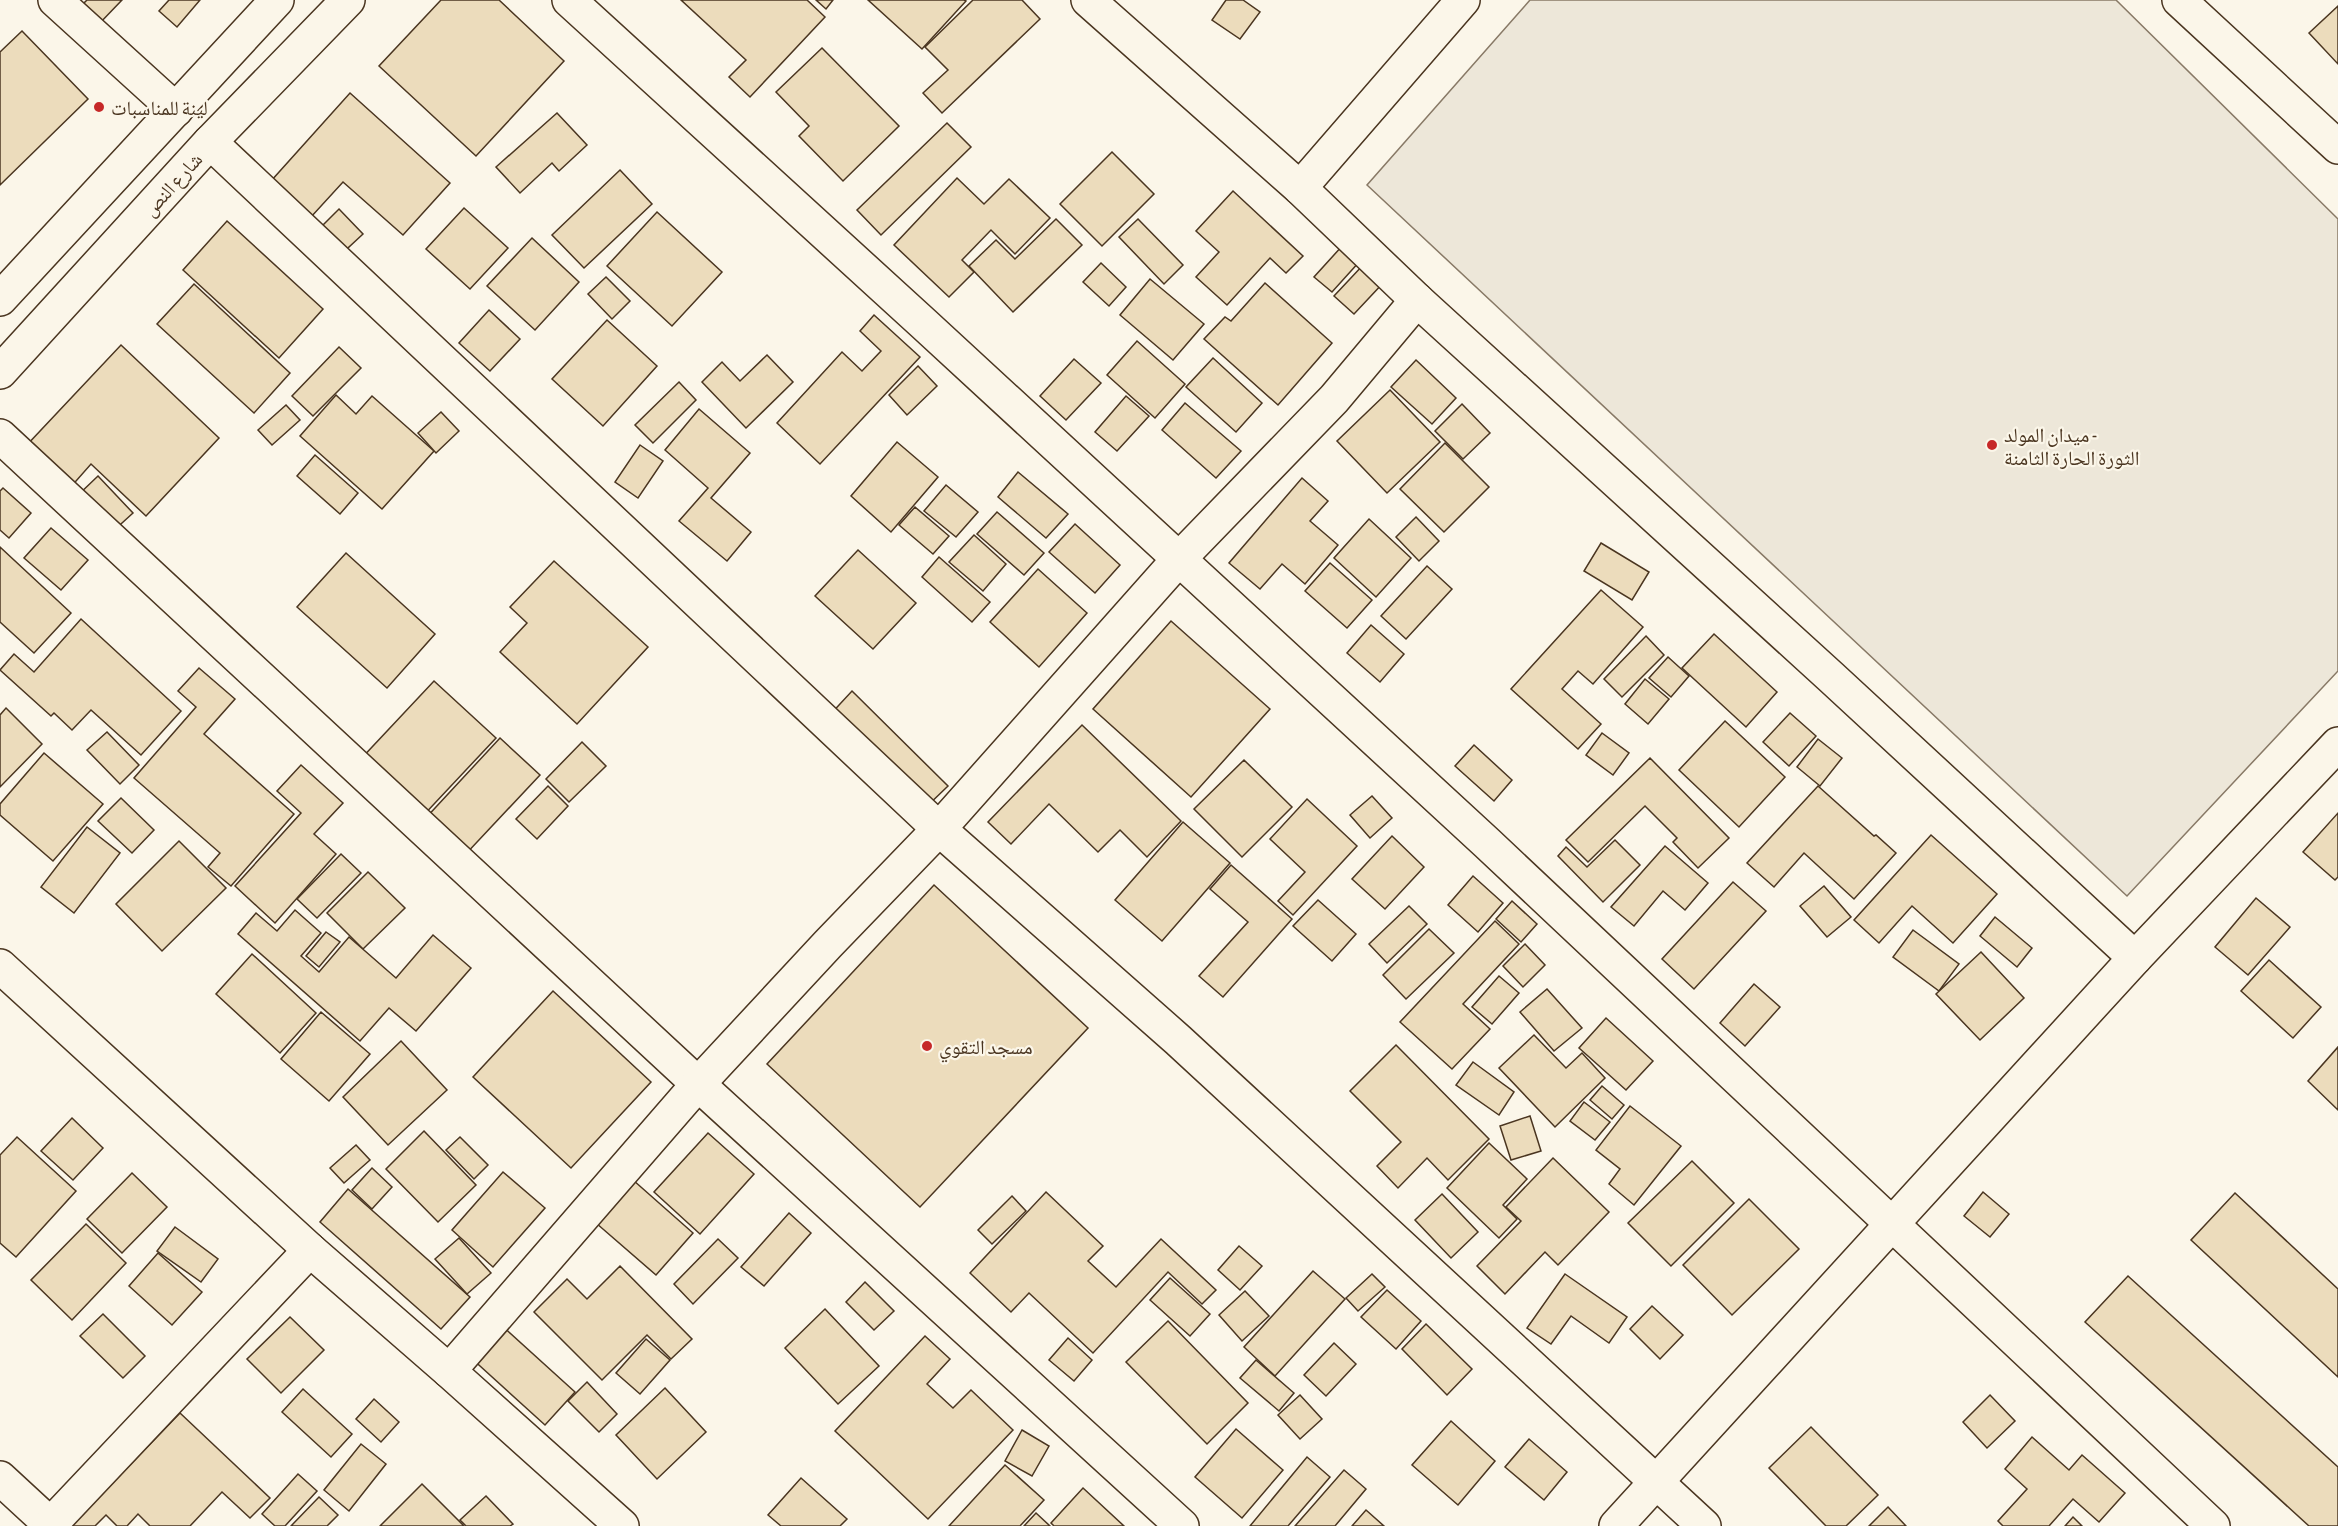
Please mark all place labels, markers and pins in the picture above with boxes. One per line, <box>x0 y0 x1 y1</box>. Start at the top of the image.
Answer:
place label: لينة للمناسبات <box>111 96 208 119</box>
marker: لينة للمناسبات <box>92 100 106 114</box>
place label: ميدان المولد - الثورة الحارة الثامنة <box>2004 423 2139 469</box>
marker: ميدان المولد - الثورة الحارة الثامنة <box>1985 438 1999 452</box>
place label: مسجد التقوي <box>939 1035 1033 1063</box>
marker: مسجد التقوي <box>920 1039 934 1053</box>

